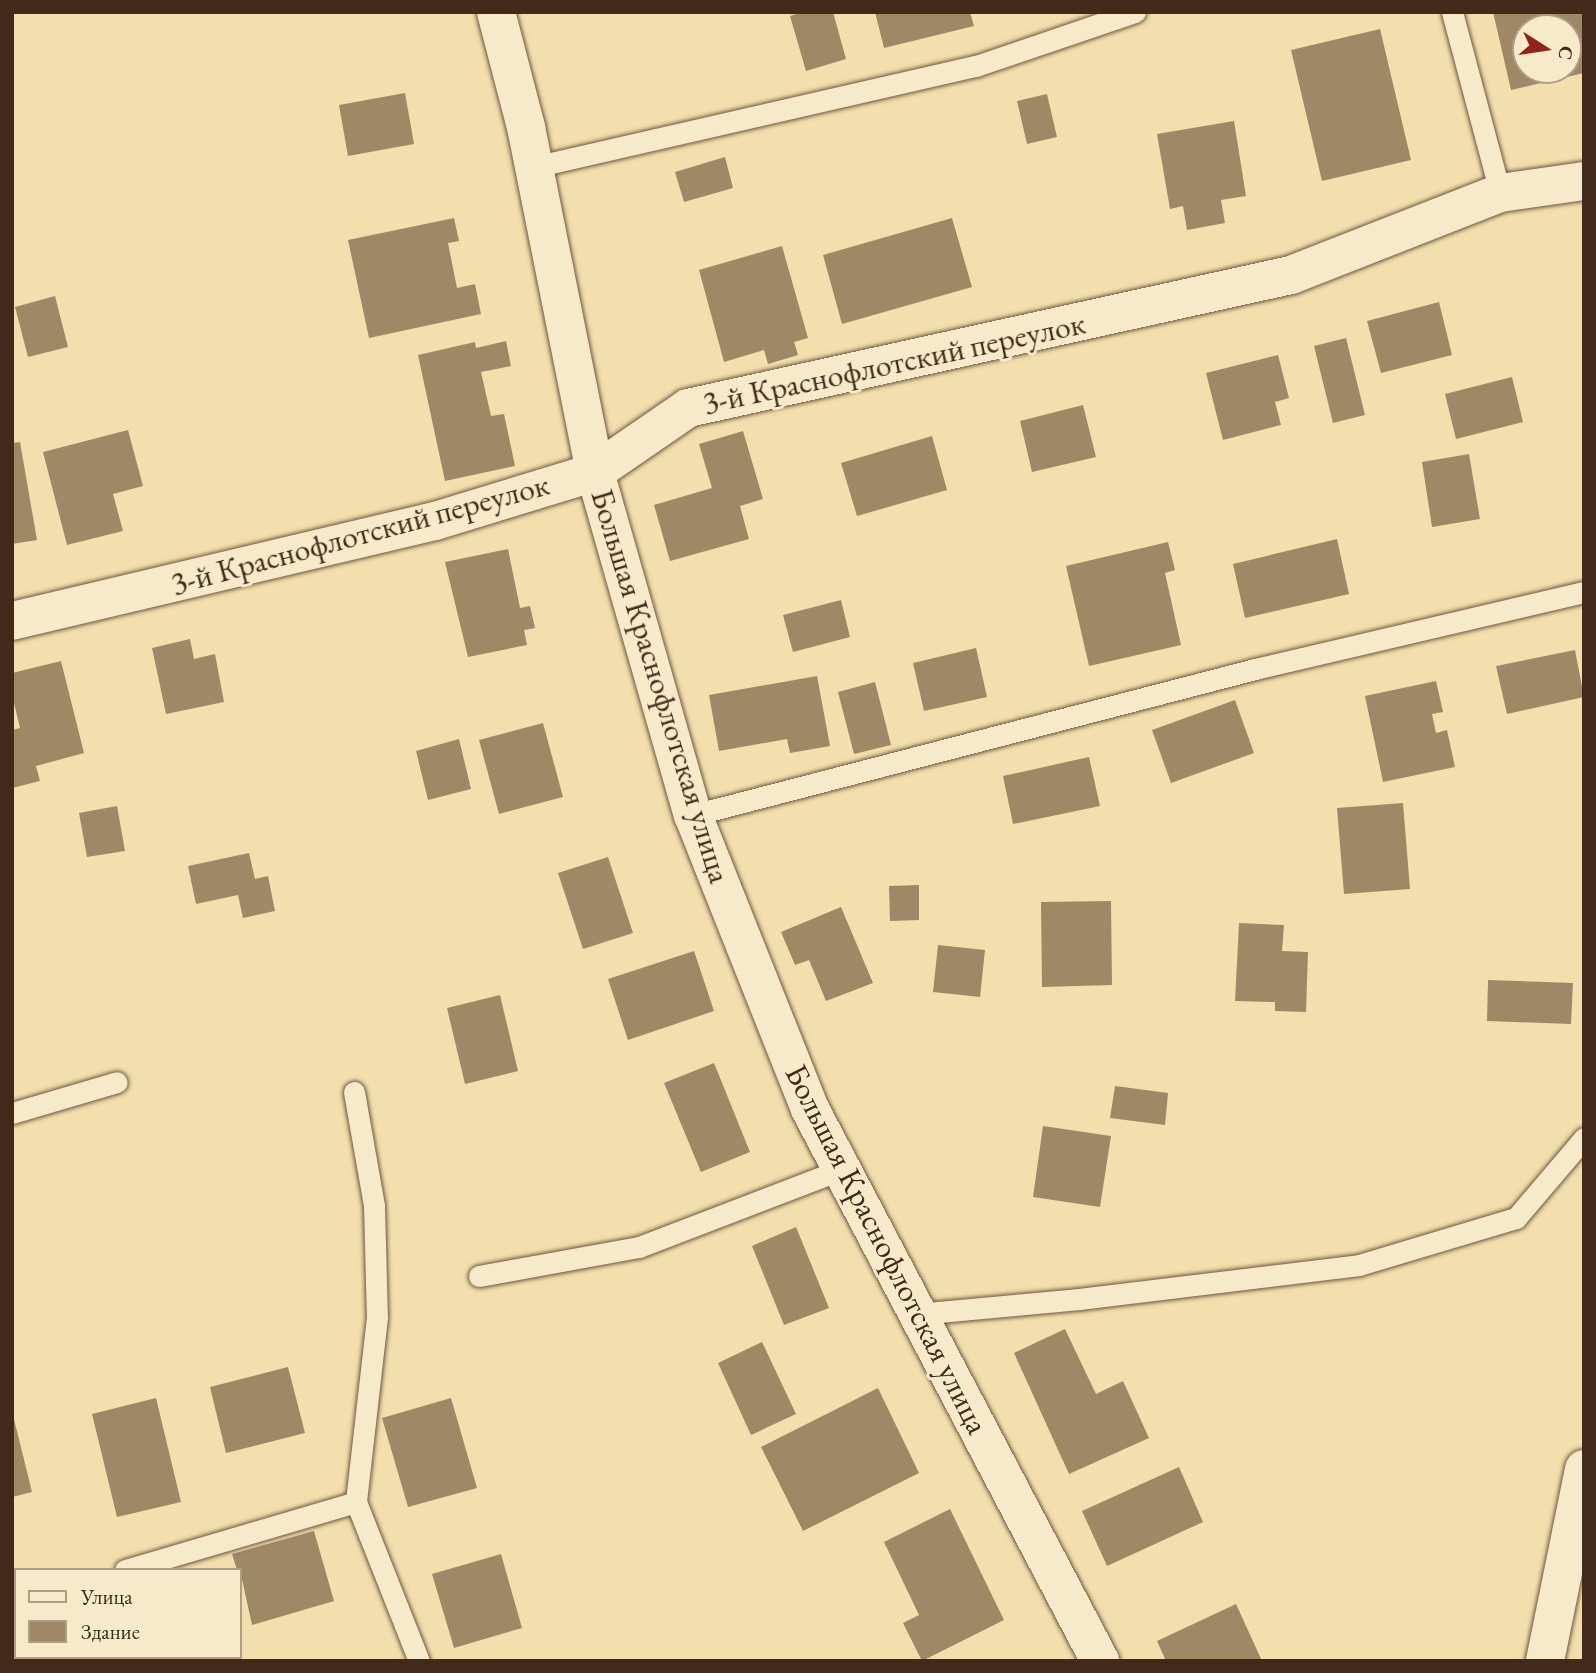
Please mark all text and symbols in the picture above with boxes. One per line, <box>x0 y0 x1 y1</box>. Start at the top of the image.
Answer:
north arrow <box>1512 14 1582 84</box>
text: С <box>1552 44 1580 62</box>
street label: 3-й Краснофлотский переулок <box>699 304 1089 422</box>
street label: 3-й Краснофлотский переулок <box>167 465 553 603</box>
street label: Большая Краснофлотская улица <box>583 484 739 888</box>
street label: Большая Краснофлотская улица <box>777 1058 997 1440</box>
legend <box>14 1568 242 1659</box>
text: Улица <box>81 1583 133 1610</box>
text: Здание <box>81 1618 140 1645</box>

